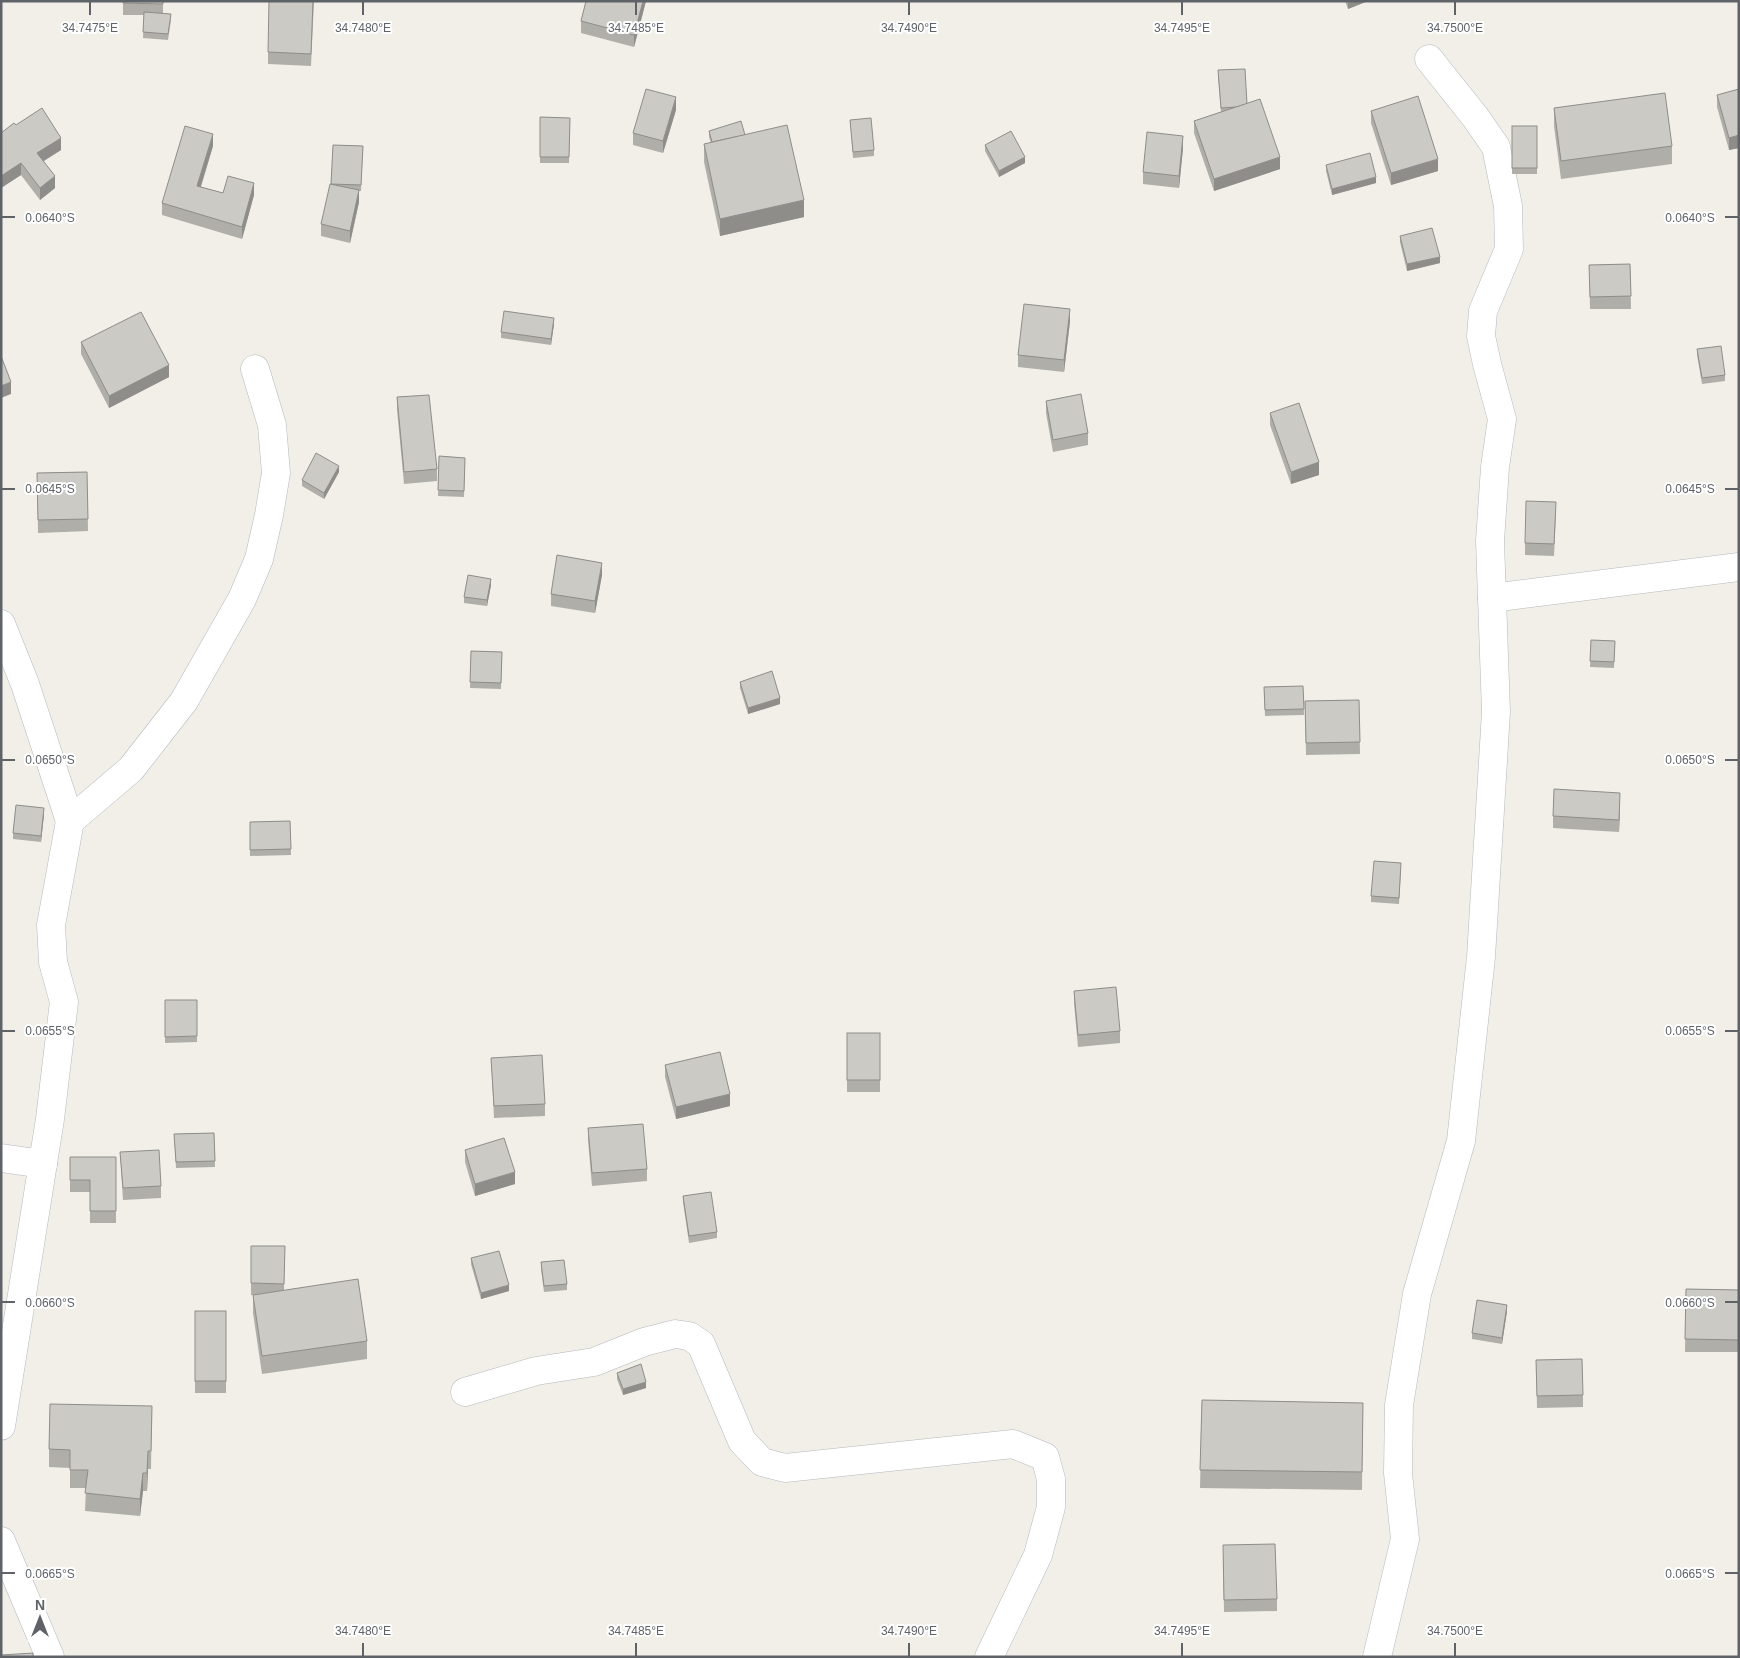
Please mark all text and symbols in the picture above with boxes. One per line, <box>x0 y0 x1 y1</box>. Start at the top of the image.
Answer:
text: 34.7475°E <box>62 21 118 35</box>
text: 34.7480°E <box>335 21 391 35</box>
text: 34.7485°E <box>608 21 664 35</box>
text: 34.7490°E <box>881 21 937 35</box>
text: 34.7495°E <box>1154 21 1210 35</box>
text: 34.7500°E <box>1427 21 1483 35</box>
text: 0.0640°S <box>25 211 75 225</box>
text: 0.0640°S <box>1665 211 1715 225</box>
text: 0.0645°S <box>25 482 75 496</box>
text: 0.0645°S <box>1665 482 1715 496</box>
text: 0.0650°S <box>25 753 75 767</box>
text: 0.0650°S <box>1665 753 1715 767</box>
text: 0.0655°S <box>25 1024 75 1038</box>
text: 0.0655°S <box>1665 1024 1715 1038</box>
text: 0.0660°S <box>25 1296 75 1310</box>
text: 0.0660°S <box>1665 1296 1715 1310</box>
text: 0.0665°S <box>25 1567 75 1581</box>
text: 0.0665°S <box>1665 1567 1715 1581</box>
north arrow <box>15 1593 65 1643</box>
text: N <box>35 1597 45 1613</box>
text: 34.7480°E <box>335 1624 391 1638</box>
text: 34.7485°E <box>608 1624 664 1638</box>
text: 34.7490°E <box>881 1624 937 1638</box>
text: 34.7495°E <box>1154 1624 1210 1638</box>
text: 34.7500°E <box>1427 1624 1483 1638</box>

